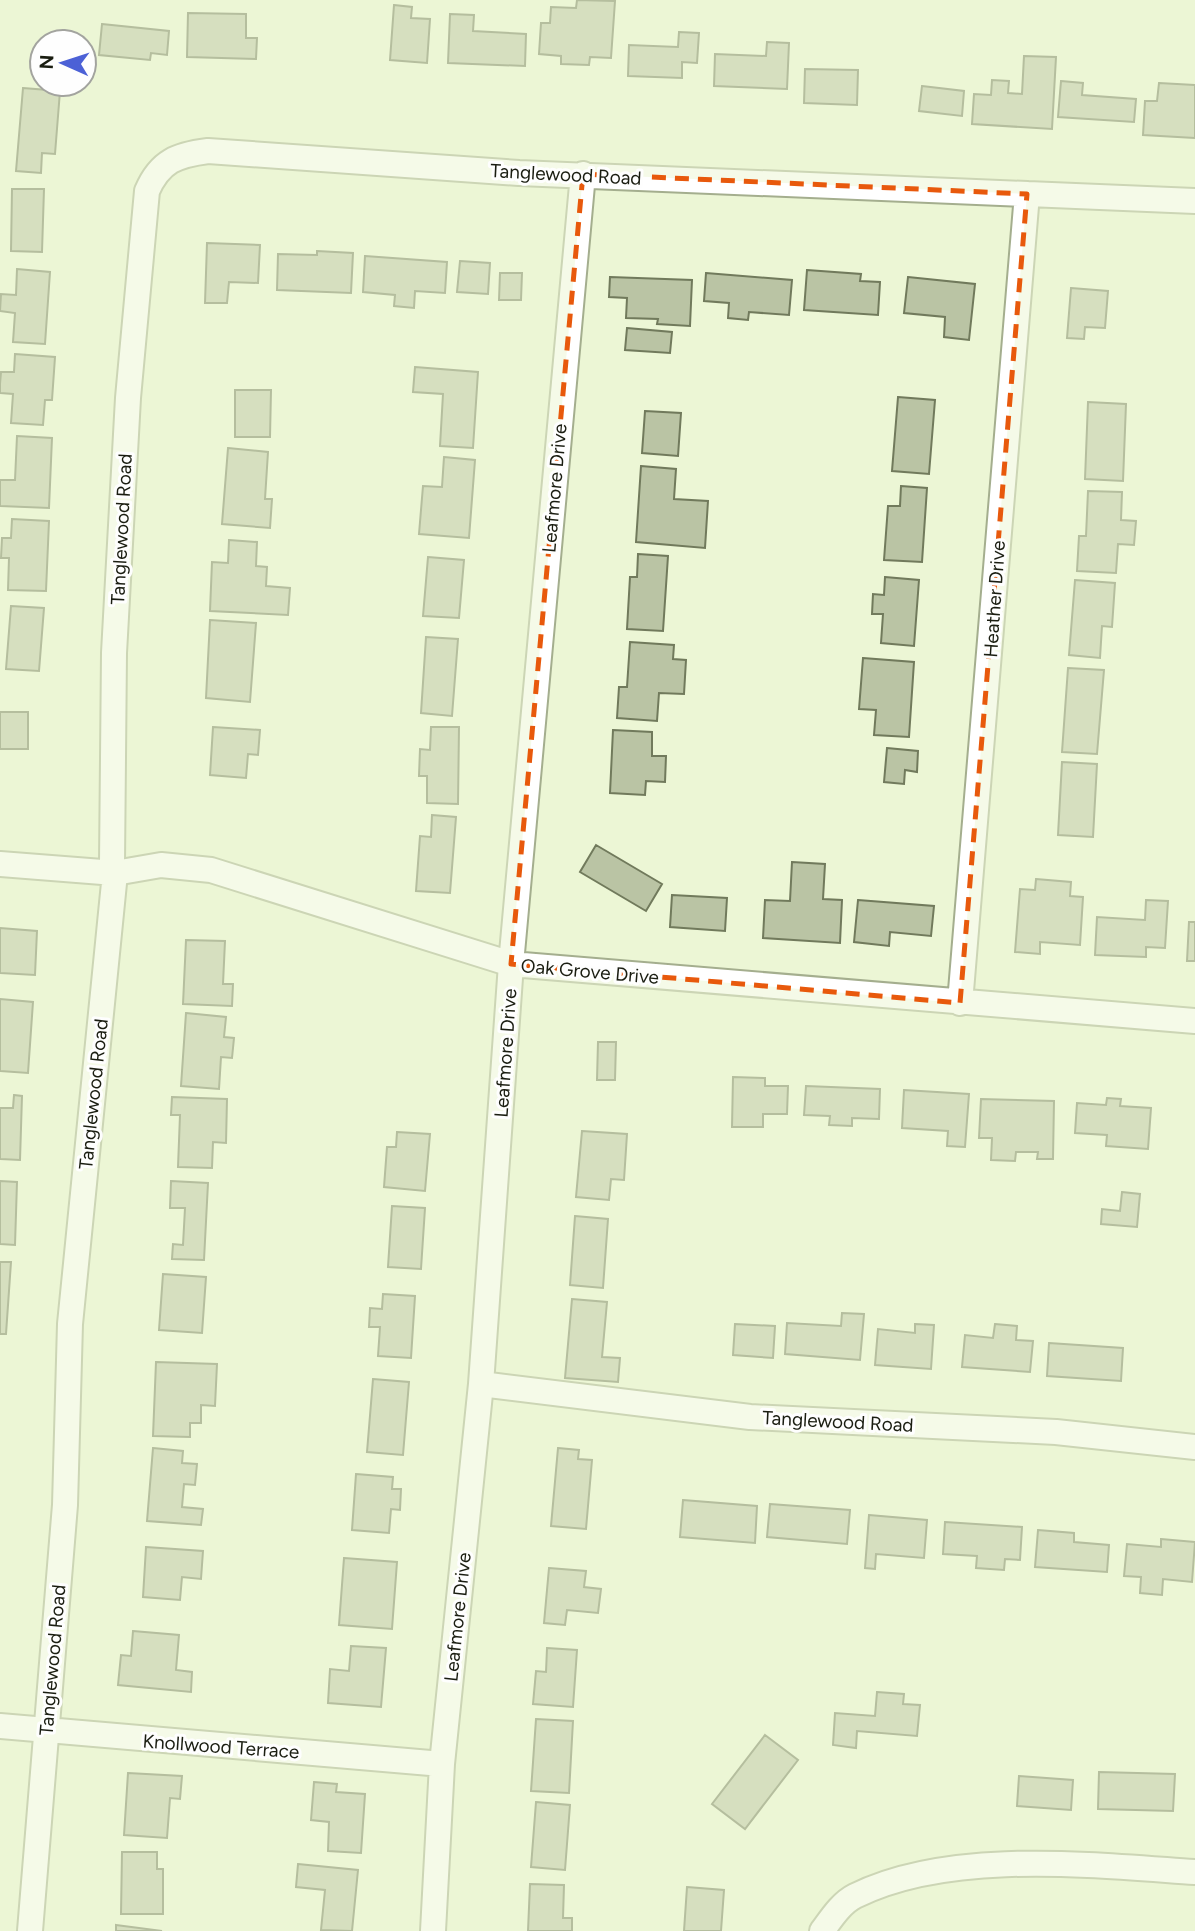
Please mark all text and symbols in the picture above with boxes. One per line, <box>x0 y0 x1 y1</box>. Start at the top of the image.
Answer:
north arrow <box>28 28 98 98</box>
text: N <box>35 54 58 70</box>
street label: Tanglewood Road <box>490 159 642 190</box>
street label: Leafmore Drive <box>537 422 572 554</box>
street label: Tanglewood Road <box>106 453 137 605</box>
street label: Heather Drive <box>979 540 1010 658</box>
street label: Oak Grove Drive <box>520 954 660 989</box>
street label: Leafmore Drive <box>490 988 521 1118</box>
street label: Tanglewood Road <box>74 1018 113 1171</box>
street label: Tanglewood Road <box>762 1406 914 1437</box>
street label: Leafmore Drive <box>439 1551 476 1683</box>
street label: Tanglewood Road <box>34 1584 71 1736</box>
street label: Knollwood Terrace <box>142 1730 300 1763</box>

